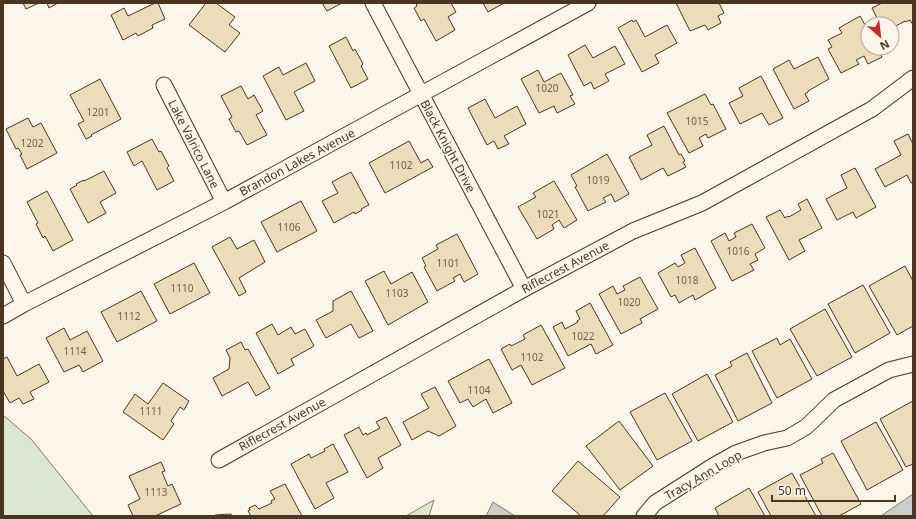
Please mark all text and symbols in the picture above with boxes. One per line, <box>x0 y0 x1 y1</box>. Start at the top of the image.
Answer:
north arrow <box>860 16 900 56</box>
text: N <box>877 37 892 54</box>
house number: 1020 <box>536 81 559 95</box>
street label: Lake Valrico Lane <box>164 97 224 191</box>
street label: Black Knight Drive <box>416 97 480 196</box>
house number: 1201 <box>87 105 109 119</box>
house number: 1015 <box>686 114 709 128</box>
street label: Brandon Lakes Avenue <box>236 124 358 200</box>
house number: 1202 <box>21 136 44 150</box>
house number: 1102 <box>390 158 413 172</box>
house number: 1019 <box>587 173 610 187</box>
house number: 1021 <box>537 207 559 221</box>
house number: 1106 <box>278 220 301 234</box>
street label: Riflecrest Avenue <box>518 237 612 297</box>
house number: 1016 <box>727 244 750 258</box>
house number: 1101 <box>437 256 459 270</box>
house number: 1018 <box>676 273 699 287</box>
house number: 1110 <box>171 281 194 295</box>
house number: 1103 <box>386 286 409 300</box>
house number: 1020 <box>618 295 641 309</box>
house number: 1112 <box>118 309 141 323</box>
house number: 1022 <box>572 329 595 343</box>
house number: 1114 <box>64 344 87 358</box>
house number: 1102 <box>521 350 544 364</box>
house number: 1104 <box>468 383 491 397</box>
street label: Riflecrest Avenue <box>235 393 329 455</box>
house number: 1111 <box>140 404 162 418</box>
street label: Tracy Ann Loop <box>661 446 745 504</box>
scale bar <box>772 477 895 503</box>
text: 50 m <box>778 482 806 499</box>
house number: 1113 <box>145 485 168 499</box>

